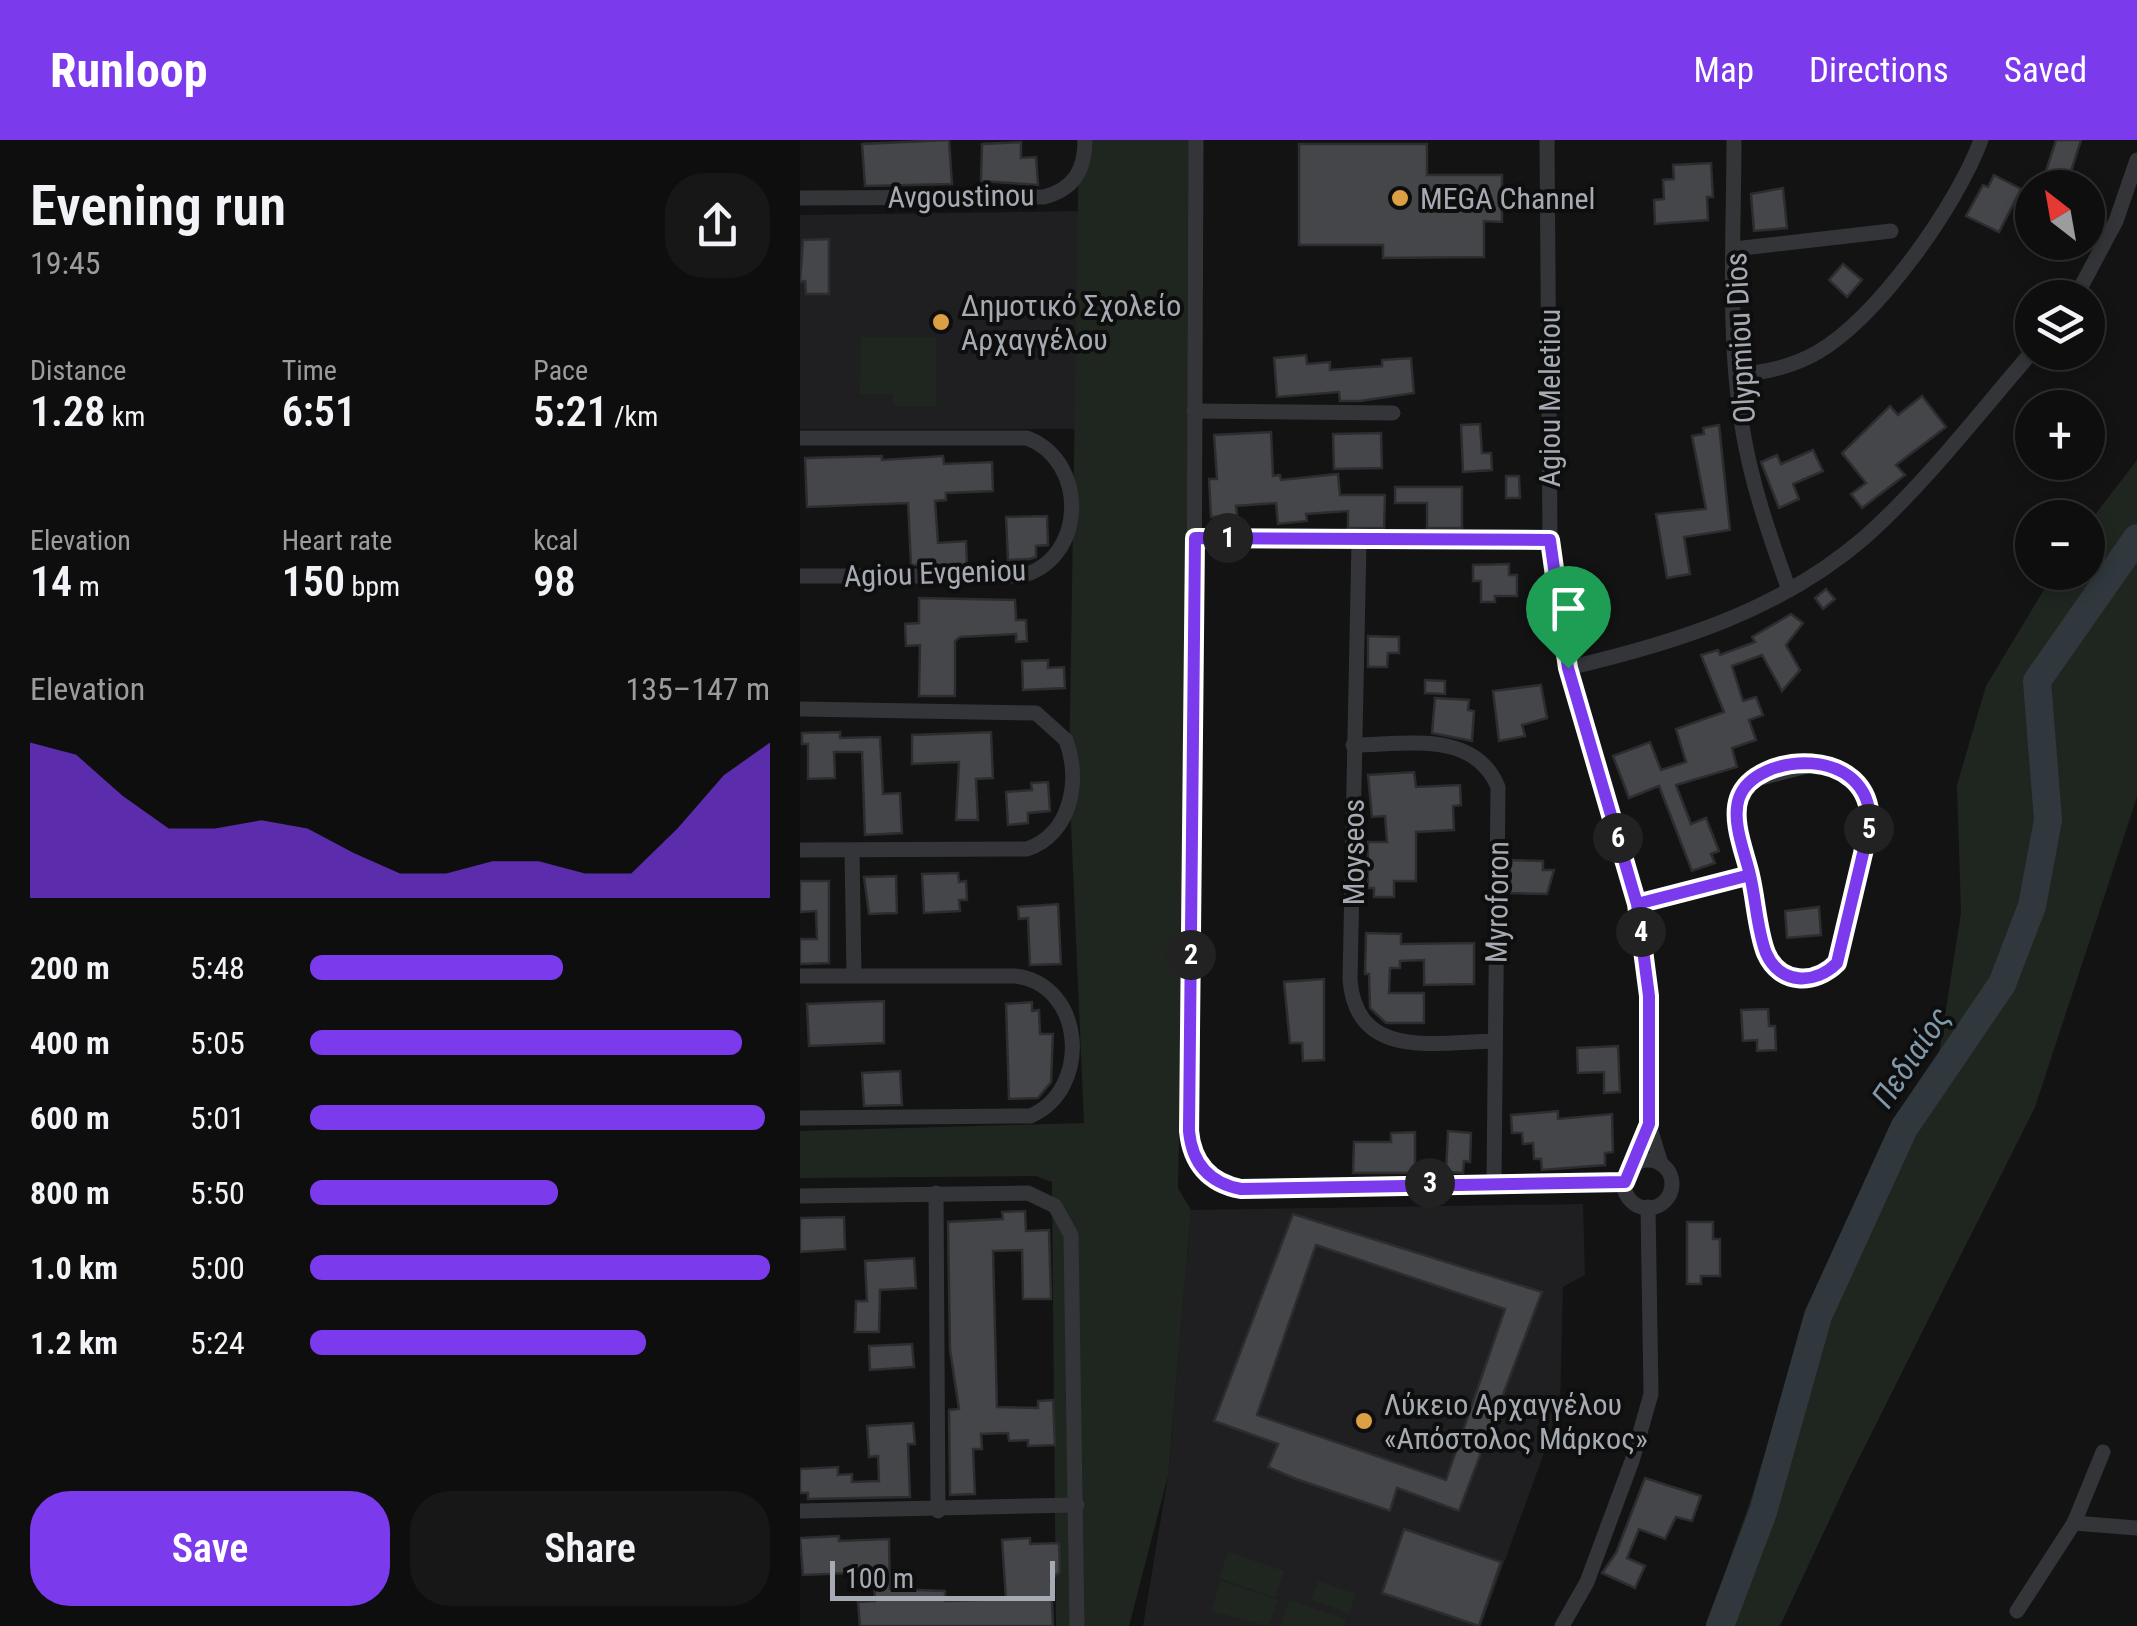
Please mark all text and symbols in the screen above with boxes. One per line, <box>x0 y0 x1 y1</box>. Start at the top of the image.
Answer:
text: Runloop <box>50 42 207 99</box>
text: Map <box>1694 50 1754 91</box>
text: Directions <box>1809 50 1949 91</box>
text: Saved <box>2004 50 2087 91</box>
north arrow <box>2015 170 2105 260</box>
map controls <box>2015 170 2105 590</box>
button: share <box>665 173 770 278</box>
text: Evening run <box>30 174 286 238</box>
street label: Avgoustinou <box>887 177 1035 215</box>
place label: MEGA Channel <box>1420 181 1595 216</box>
marker: MEGA Channel <box>1389 187 1411 209</box>
text: 19:45 <box>30 244 101 282</box>
street label: Olypmiou Dios <box>1718 252 1762 424</box>
button: layers <box>2015 280 2105 370</box>
place label: Δημοτικό Σχολείο Αρχαγγέλου <box>961 288 1181 357</box>
street label: Agiou Meletiou <box>1532 309 1567 487</box>
marker: Δημοτικό Σχολείο Αρχαγγέλου <box>930 311 952 333</box>
text: Distance <box>30 354 127 387</box>
text: Time <box>282 354 337 387</box>
text: Pace <box>533 354 588 387</box>
text: 1.28 <box>30 387 105 436</box>
text: 6:51 <box>282 387 356 436</box>
text: 5:21 <box>533 387 608 436</box>
button: + <box>2015 390 2105 480</box>
text: km <box>105 400 145 433</box>
text: /km <box>608 400 658 433</box>
button: − <box>2015 500 2105 590</box>
pin: 1 <box>1203 513 1253 563</box>
text: 1 <box>1221 521 1235 554</box>
text: Elevation <box>30 524 131 557</box>
text: Heart rate <box>282 524 392 557</box>
text: kcal <box>533 524 578 557</box>
street label: Agiou Evgeniou <box>843 552 1027 594</box>
text: 14 <box>30 557 72 606</box>
text: 150 <box>282 557 345 606</box>
text: 98 <box>533 557 576 606</box>
pin <box>1526 566 1611 669</box>
text: m <box>72 570 100 603</box>
text: bpm <box>345 570 400 603</box>
icon: arrive <box>1541 581 1596 636</box>
text: Elevation <box>30 670 145 708</box>
text: 135–147 m <box>625 670 770 708</box>
street label: Moyseos <box>1336 799 1371 905</box>
pin: 5 <box>1844 804 1894 854</box>
text: 5 <box>1862 812 1876 845</box>
pin: 6 <box>1593 813 1643 863</box>
text: 6 <box>1611 821 1625 854</box>
street label: Myroforon <box>1478 841 1516 963</box>
pin: 4 <box>1616 907 1666 957</box>
text: 4 <box>1634 915 1648 948</box>
pin: 2 <box>1166 930 1216 980</box>
text: 2 <box>1184 938 1198 971</box>
text: 200 m <box>30 949 110 987</box>
text: 5:48 <box>190 949 245 987</box>
water label: Πεδιαίος <box>1864 999 1958 1115</box>
text: 400 m <box>30 1024 110 1062</box>
text: 5:05 <box>190 1024 245 1062</box>
text: 600 m <box>30 1099 110 1137</box>
text: 5:01 <box>190 1099 245 1137</box>
pin: 3 <box>1405 1158 1455 1208</box>
text: 3 <box>1423 1166 1437 1199</box>
text: 800 m <box>30 1174 110 1212</box>
text: 5:50 <box>190 1174 245 1212</box>
text: 1.0 km <box>30 1249 118 1287</box>
text: 5:00 <box>190 1249 245 1287</box>
text: 1.2 km <box>30 1324 118 1362</box>
text: 5:24 <box>190 1324 245 1362</box>
place label: Λύκειο Αρχαγγέλου «Απόστολος Μάρκος» <box>1384 1387 1648 1456</box>
marker: Λύκειο Αρχαγγέλου «Απόστολος Μάρκος» <box>1353 1410 1375 1432</box>
button: Save <box>30 1491 390 1606</box>
button: Share <box>410 1491 770 1606</box>
scale bar <box>830 1556 1055 1600</box>
text: 100 m <box>845 1562 914 1595</box>

